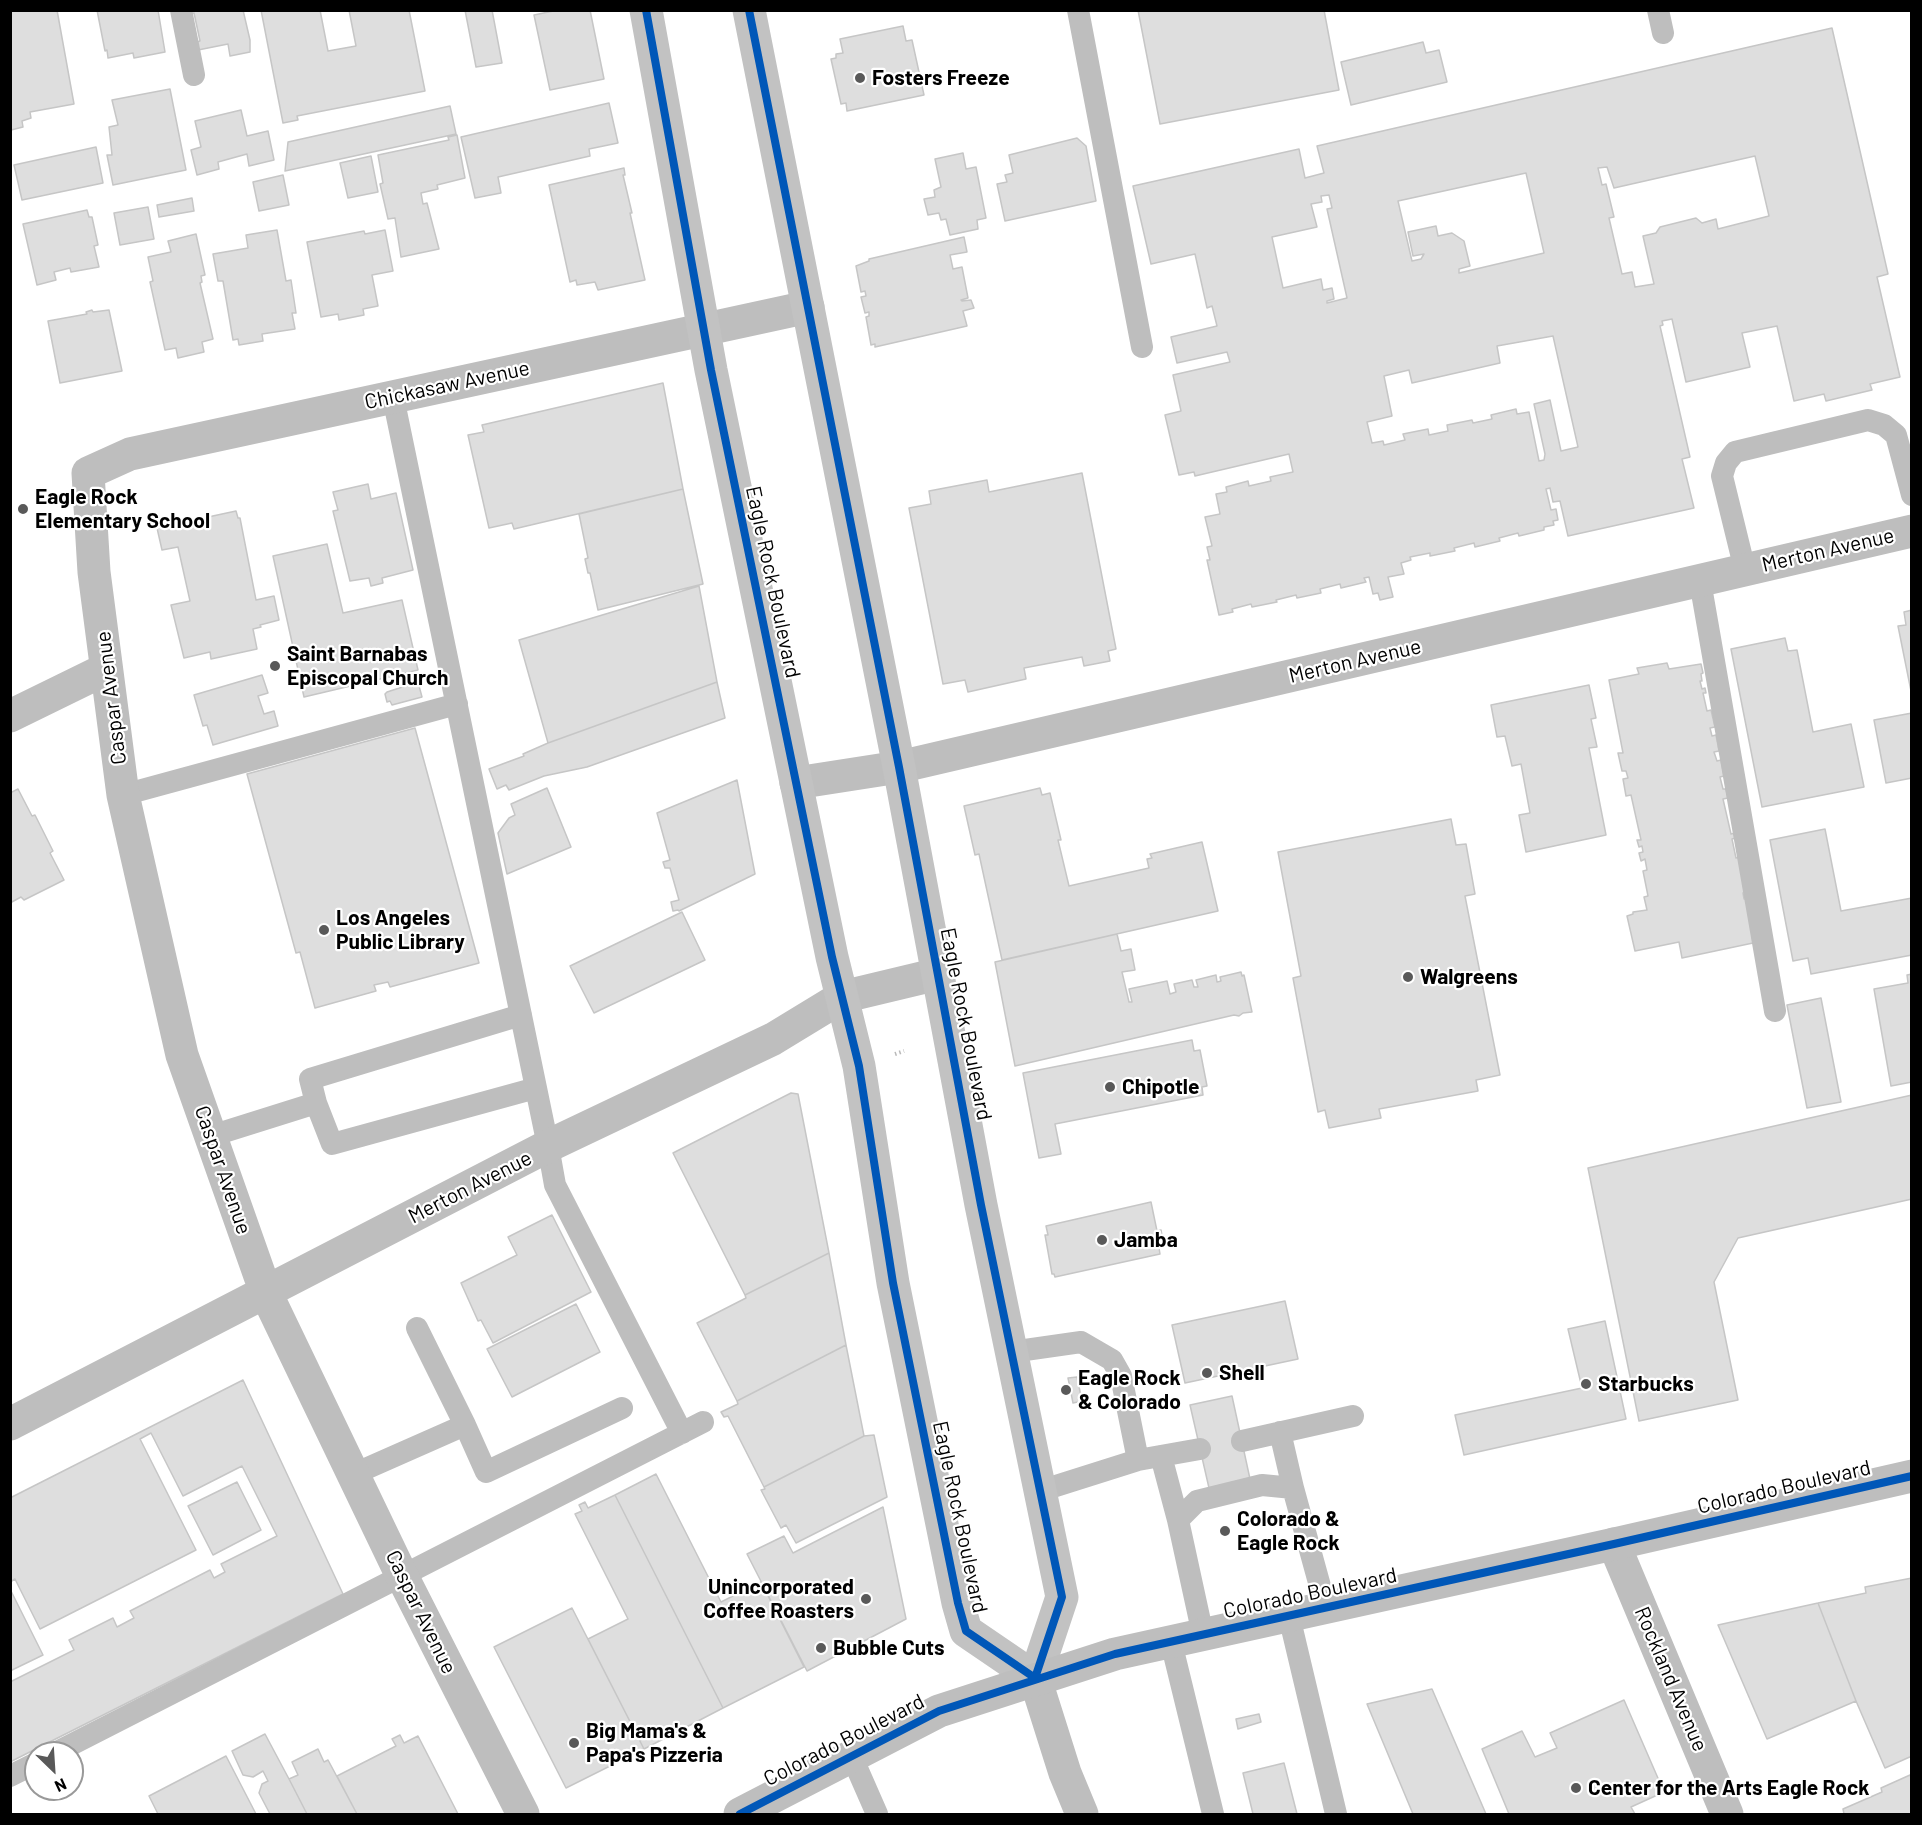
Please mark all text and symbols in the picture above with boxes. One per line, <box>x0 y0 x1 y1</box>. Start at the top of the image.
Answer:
place label: Fosters Freeze <box>872 65 1010 91</box>
marker: Fosters Freeze <box>853 71 867 85</box>
street label: Chickasaw Avenue <box>362 355 532 415</box>
place label: Eagle Rock Elementary School <box>35 484 210 534</box>
street label: Eagle Rock Boulevard <box>740 484 806 680</box>
marker: Eagle Rock Elementary School <box>16 502 30 516</box>
street label: Merton Avenue <box>1759 523 1897 577</box>
street label: Caspar Avenue <box>90 630 132 766</box>
street label: Merton Avenue <box>1286 634 1424 688</box>
place label: Saint Barnabas Episcopal Church <box>287 641 449 691</box>
marker: Saint Barnabas Episcopal Church <box>268 659 282 673</box>
place label: Los Angeles Public Library <box>336 905 465 955</box>
marker: Los Angeles Public Library <box>317 923 331 937</box>
street label: Eagle Rock Boulevard <box>935 925 997 1123</box>
place label: Walgreens <box>1420 964 1518 990</box>
marker: Walgreens <box>1401 970 1415 984</box>
place label: Chipotle <box>1122 1074 1199 1100</box>
marker: Chipotle <box>1103 1080 1117 1094</box>
street label: Caspar Avenue <box>189 1102 257 1238</box>
street label: Merton Avenue <box>404 1145 536 1229</box>
place label: Jamba <box>1114 1227 1178 1253</box>
marker: Jamba <box>1095 1233 1109 1247</box>
place label: Shell <box>1219 1360 1265 1386</box>
place label: Eagle Rock & Colorado <box>1078 1365 1181 1415</box>
marker: Shell <box>1200 1366 1214 1380</box>
place label: Starbucks <box>1598 1371 1694 1397</box>
marker: Starbucks <box>1579 1377 1593 1391</box>
marker: Eagle Rock & Colorado <box>1059 1383 1073 1397</box>
street label: Eagle Rock Boulevard <box>927 1419 993 1615</box>
street label: Colorado Boulevard <box>1695 1455 1873 1519</box>
place label: Colorado & Eagle Rock <box>1237 1506 1340 1556</box>
marker: Colorado & Eagle Rock <box>1218 1524 1232 1538</box>
street label: Caspar Avenue <box>380 1546 462 1678</box>
street label: Colorado Boulevard <box>1221 1562 1399 1624</box>
place label: Unincorporated Coffee Roasters <box>703 1574 854 1624</box>
marker: Unincorporated Coffee Roasters <box>859 1592 873 1606</box>
street label: Rockland Avenue <box>1629 1603 1713 1755</box>
place label: Bubble Cuts <box>833 1635 945 1661</box>
marker: Bubble Cuts <box>814 1641 828 1655</box>
street label: Colorado Boulevard <box>759 1689 929 1791</box>
place label: Big Mama's & Papa's Pizzeria <box>586 1718 723 1768</box>
marker: Big Mama's & Papa's Pizzeria <box>567 1736 581 1750</box>
north arrow <box>24 1741 84 1801</box>
text: N <box>52 1775 70 1797</box>
place label: Center for the Arts Eagle Rock <box>1588 1775 1869 1801</box>
marker: Center for the Arts Eagle Rock <box>1569 1781 1583 1795</box>

